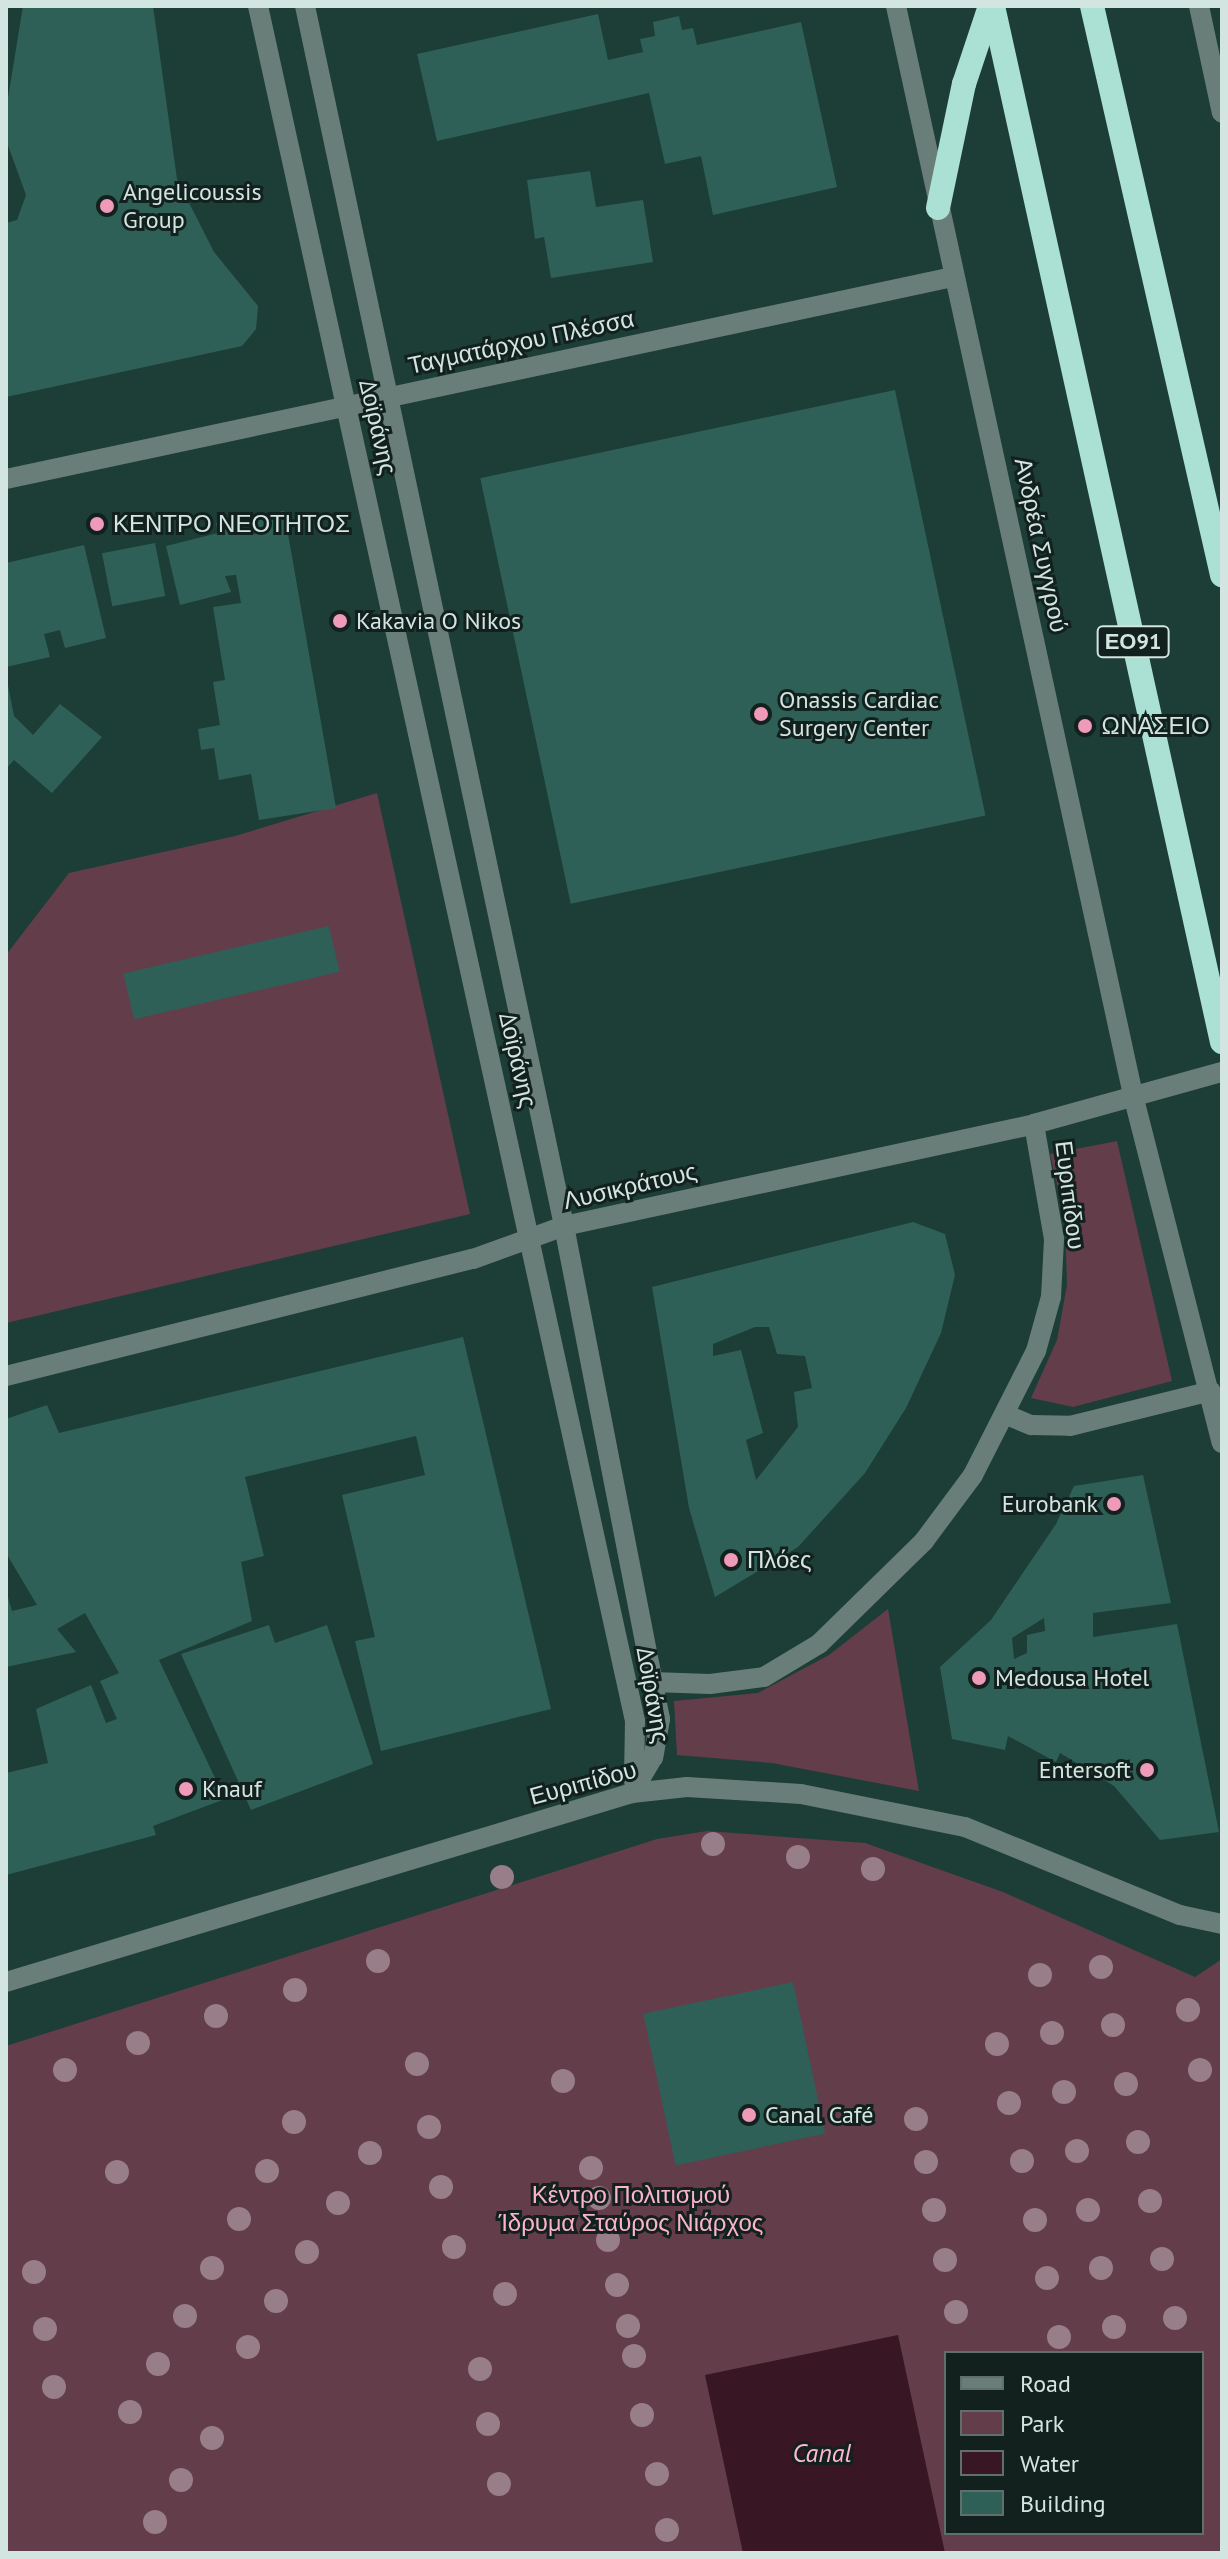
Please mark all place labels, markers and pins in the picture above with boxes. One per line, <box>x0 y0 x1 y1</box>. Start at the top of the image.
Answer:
place label: Angelicoussis Group <box>123 178 262 234</box>
marker: Angelicoussis Group <box>98 197 116 215</box>
place label: ΚΕΝΤΡΟ ΝΕΟΤΗΤΟΣ <box>113 510 350 538</box>
marker: ΚΕΝΤΡΟ ΝΕΟΤΗΤΟΣ <box>88 515 106 533</box>
place label: Kakavia O Nikos <box>356 607 521 635</box>
marker: Kakavia O Nikos <box>331 612 349 630</box>
place label: Onassis Cardiac Surgery Center <box>779 686 939 742</box>
marker: Onassis Cardiac Surgery Center <box>750 703 772 725</box>
place label: ΩΝΑΣΕΙΟ <box>1101 712 1210 740</box>
marker: ΩΝΑΣΕΙΟ <box>1076 717 1094 735</box>
place label: Eurobank <box>1002 1490 1098 1518</box>
marker: Eurobank <box>1105 1495 1123 1513</box>
place label: Πλόες <box>747 1546 812 1574</box>
marker: Πλόες <box>722 1551 740 1569</box>
place label: Medousa Hotel <box>995 1664 1149 1692</box>
marker: Medousa Hotel <box>970 1669 988 1687</box>
place label: Entersoft <box>1039 1756 1131 1784</box>
marker: Entersoft <box>1138 1761 1156 1779</box>
place label: Knauf <box>202 1775 262 1803</box>
marker: Knauf <box>177 1780 195 1798</box>
place label: Canal Café <box>765 2101 873 2129</box>
marker: Canal Café <box>740 2106 758 2124</box>

